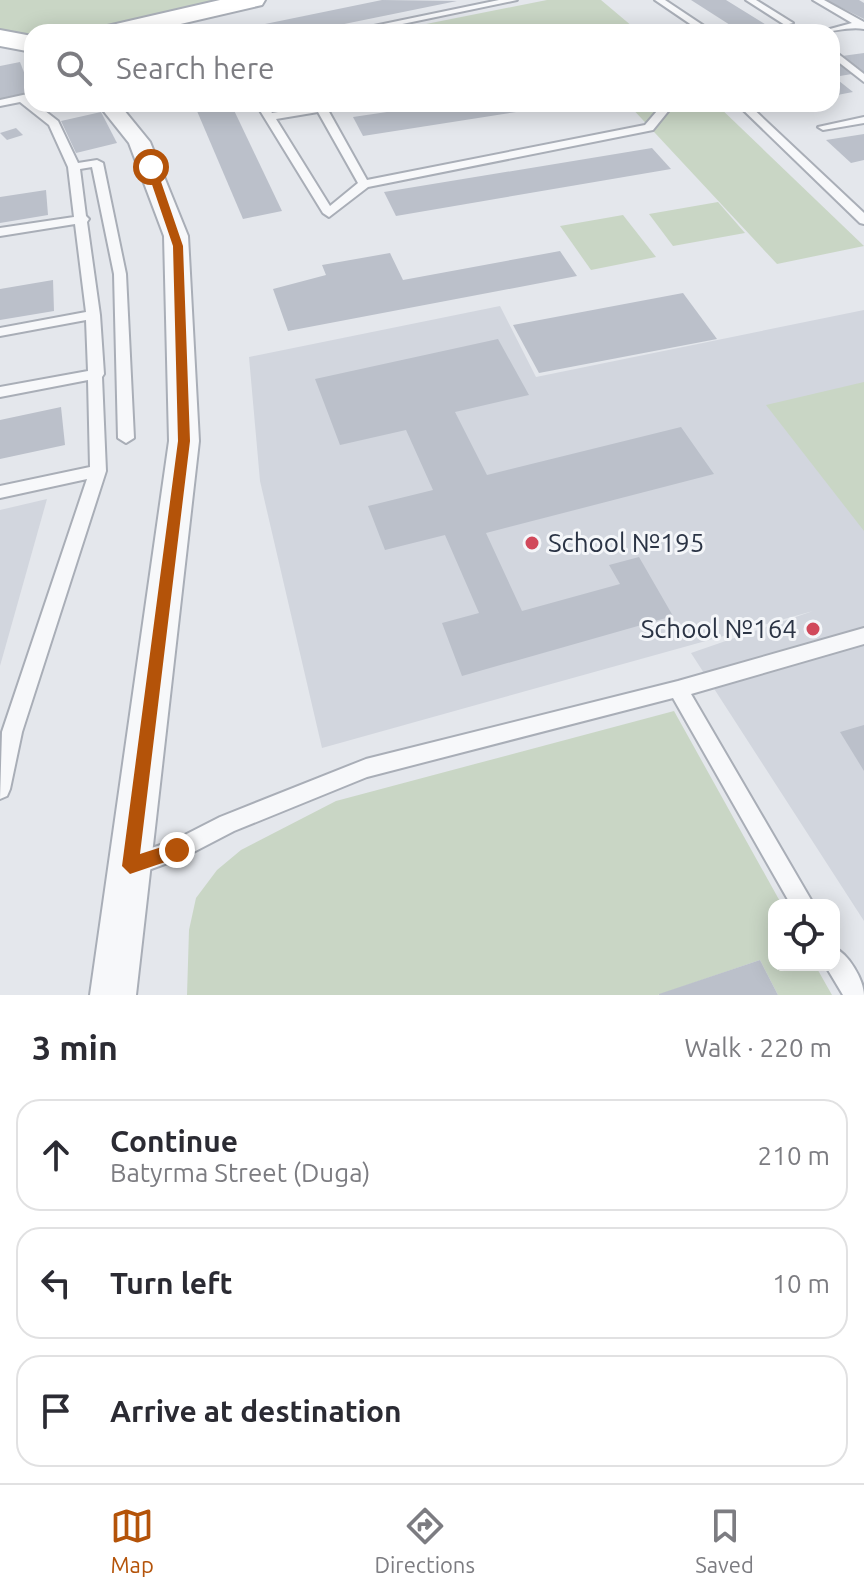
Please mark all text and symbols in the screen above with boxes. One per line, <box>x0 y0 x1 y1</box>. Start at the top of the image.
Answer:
search box <box>24 24 840 112</box>
icon: search <box>52 46 96 90</box>
text: Search here <box>116 51 275 85</box>
route start <box>133 149 169 185</box>
place label: School №195 <box>548 528 704 557</box>
marker: School №195 <box>523 534 541 552</box>
place label: School №164 <box>641 614 797 643</box>
marker: School №164 <box>804 620 822 638</box>
route end <box>159 832 195 868</box>
map controls <box>768 899 840 971</box>
button: locate <box>768 899 840 971</box>
text: 3 min <box>32 1028 118 1066</box>
text: Walk · 220 m <box>684 1033 832 1062</box>
text: Continue <box>110 1124 238 1158</box>
icon: ahead <box>34 1133 78 1177</box>
text: 210 m <box>758 1141 830 1170</box>
text: Batyrma Street (Duga) <box>110 1158 370 1187</box>
icon: left <box>34 1261 78 1305</box>
text: Turn left <box>110 1266 232 1300</box>
text: 10 m <box>772 1269 830 1298</box>
icon: arrive <box>34 1389 78 1433</box>
text: Arrive at destination <box>110 1394 402 1428</box>
tab: Map <box>110 1504 154 1577</box>
tab: Directions <box>374 1504 475 1577</box>
tab: Saved <box>695 1504 754 1577</box>

